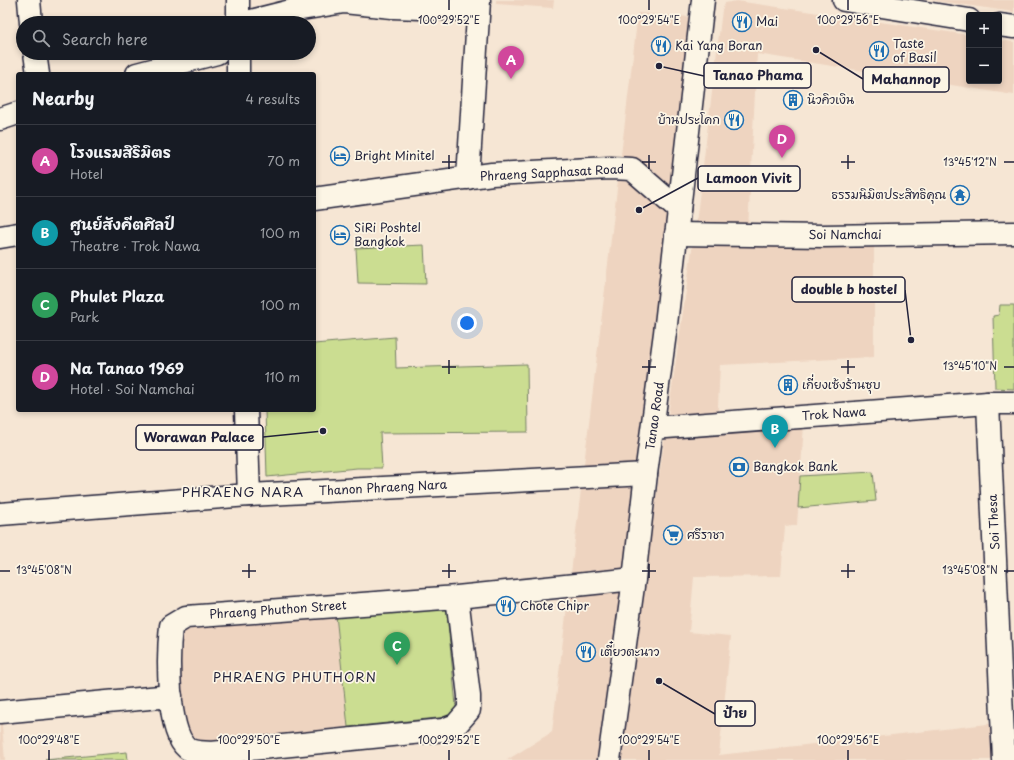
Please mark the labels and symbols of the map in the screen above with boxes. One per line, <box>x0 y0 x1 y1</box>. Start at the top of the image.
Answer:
restaurant icon: Mai <box>731 11 753 33</box>
text: 100°29'52"E <box>418 12 480 27</box>
text: 100°29'54"E <box>618 12 680 27</box>
place label: Mai <box>756 12 778 30</box>
text: 100°29'56"E <box>817 12 879 27</box>
place label: Taste of Basil <box>893 34 937 66</box>
restaurant icon: Kai Yang Boran <box>650 35 672 57</box>
place label: Kai Yang Boran <box>675 36 763 54</box>
restaurant icon: Taste of Basil <box>868 40 890 62</box>
pin: A <box>498 46 524 79</box>
callout: Tanao Phama <box>704 63 811 88</box>
text: Tanao Phama <box>713 65 803 84</box>
callout: Mahannop <box>863 67 949 92</box>
text: Mahannop <box>871 69 941 88</box>
building icon: นิวคิวเงิน <box>782 89 804 111</box>
place label: นิวคิวเงิน <box>807 90 854 108</box>
restaurant icon: บ้านประโคก <box>723 109 745 131</box>
place label: บ้านประโคก <box>658 110 720 128</box>
pin: D <box>769 125 795 158</box>
hotel icon: Bright Minitel <box>329 145 351 167</box>
place label: Bright Minitel <box>354 146 434 164</box>
text: 13°45'12"N <box>943 154 997 169</box>
street label: Phraeng Sapphasat Road <box>479 159 625 185</box>
callout: Lamoon Vivit <box>698 166 800 191</box>
text: Lamoon Vivit <box>706 168 792 187</box>
temple icon: ธรรมนิมิตประสิทธิคุณ <box>949 184 971 206</box>
place label: ธรรมนิมิตประสิทธิคุณ <box>832 185 947 204</box>
place label: SiRi Poshtel Bangkok <box>354 218 421 250</box>
hotel icon: SiRi Poshtel Bangkok <box>329 224 351 246</box>
street label: Soi Namchai <box>808 225 882 243</box>
callout: double b hostel <box>792 277 905 302</box>
text: double b hostel <box>801 279 897 298</box>
your location <box>457 313 477 333</box>
text: 13°45'10"N <box>943 358 997 373</box>
building icon: เกี่ยงเซ้งร้านซุบ <box>777 374 799 396</box>
place label: เกี่ยงเซ้งร้านซุบ <box>802 374 881 394</box>
street label: Tanao Road <box>640 381 668 451</box>
street label: Trok Nawa <box>801 402 867 424</box>
pin: B <box>762 415 788 448</box>
callout: Worawan Palace <box>136 425 263 450</box>
text: Worawan Palace <box>143 427 255 446</box>
bank icon: Bangkok Bank <box>728 456 750 478</box>
place label: Bangkok Bank <box>753 457 838 475</box>
street label: Thanon Phraeng Nara <box>318 475 448 499</box>
district label: PHRAENG NARA <box>182 482 304 501</box>
street label: Soi Thesa <box>983 493 1003 550</box>
supermarket icon: ศรีราชา <box>662 524 684 546</box>
place label: ศรีราชา <box>687 525 725 543</box>
text: 13°45'08"N <box>16 562 72 577</box>
text: 13°45'08"N <box>942 562 998 577</box>
street label: Phraeng Phuthon Street <box>209 595 347 623</box>
restaurant icon: Chote Chipr <box>495 595 517 617</box>
place label: Chote Chipr <box>520 596 589 614</box>
pin: C <box>384 632 410 665</box>
place label: เตี๋ยวตะนาว <box>600 640 660 660</box>
restaurant icon: เตี๋ยวตะนาว <box>575 641 597 663</box>
district label: PHRAENG PHUTHORN <box>213 667 377 686</box>
callout: ป้าย <box>715 701 755 726</box>
text: ป้าย <box>723 703 747 722</box>
text: 100°29'48"E <box>18 732 80 747</box>
text: 100°29'50"E <box>218 732 280 747</box>
text: 100°29'52"E <box>418 732 480 747</box>
text: 100°29'54"E <box>618 732 680 747</box>
text: 100°29'56"E <box>817 732 879 747</box>

